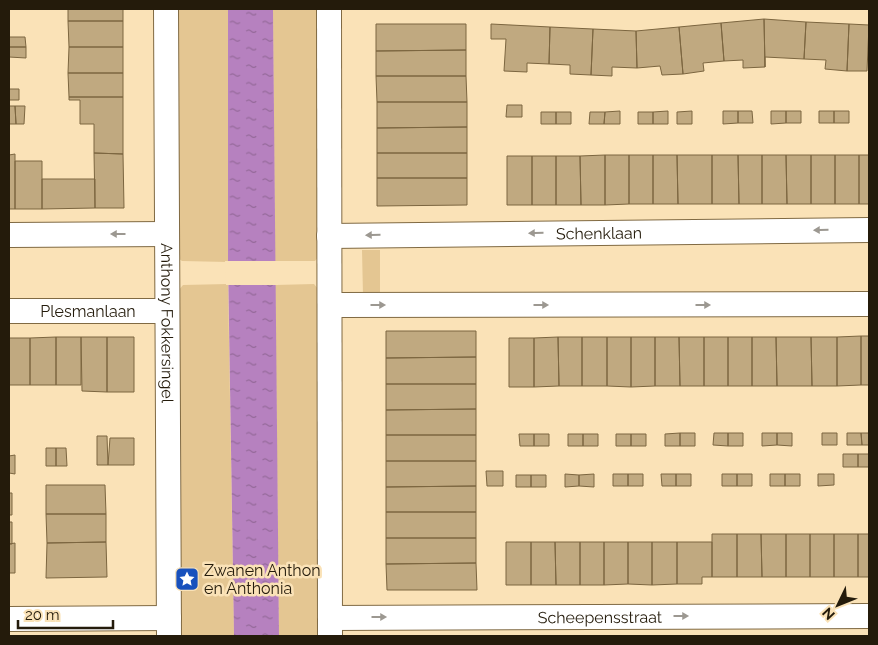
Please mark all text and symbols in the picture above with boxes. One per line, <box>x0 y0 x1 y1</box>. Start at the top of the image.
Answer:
street label: Schenklaan <box>556 224 642 243</box>
one-way arrow <box>812 226 828 234</box>
one-way arrow <box>110 230 126 238</box>
one-way arrow <box>527 230 543 238</box>
one-way arrow <box>365 232 381 240</box>
street label: Anthony Fokkersingel <box>157 243 177 404</box>
one-way arrow <box>371 301 387 309</box>
one-way arrow <box>533 301 549 309</box>
one-way arrow <box>696 301 712 309</box>
street label: Plesmanlaan <box>40 302 136 321</box>
place label: Zwanen Anthon en Anthonia <box>204 561 321 598</box>
place icon: Zwanen Anthon en Anthonia <box>174 566 200 592</box>
north arrow <box>813 580 863 630</box>
scale bar <box>18 598 112 630</box>
text: N <box>819 605 838 623</box>
text: 20 m <box>25 606 60 624</box>
street label: Scheepensstraat <box>538 608 663 627</box>
one-way arrow <box>674 612 690 620</box>
one-way arrow <box>371 613 387 621</box>

